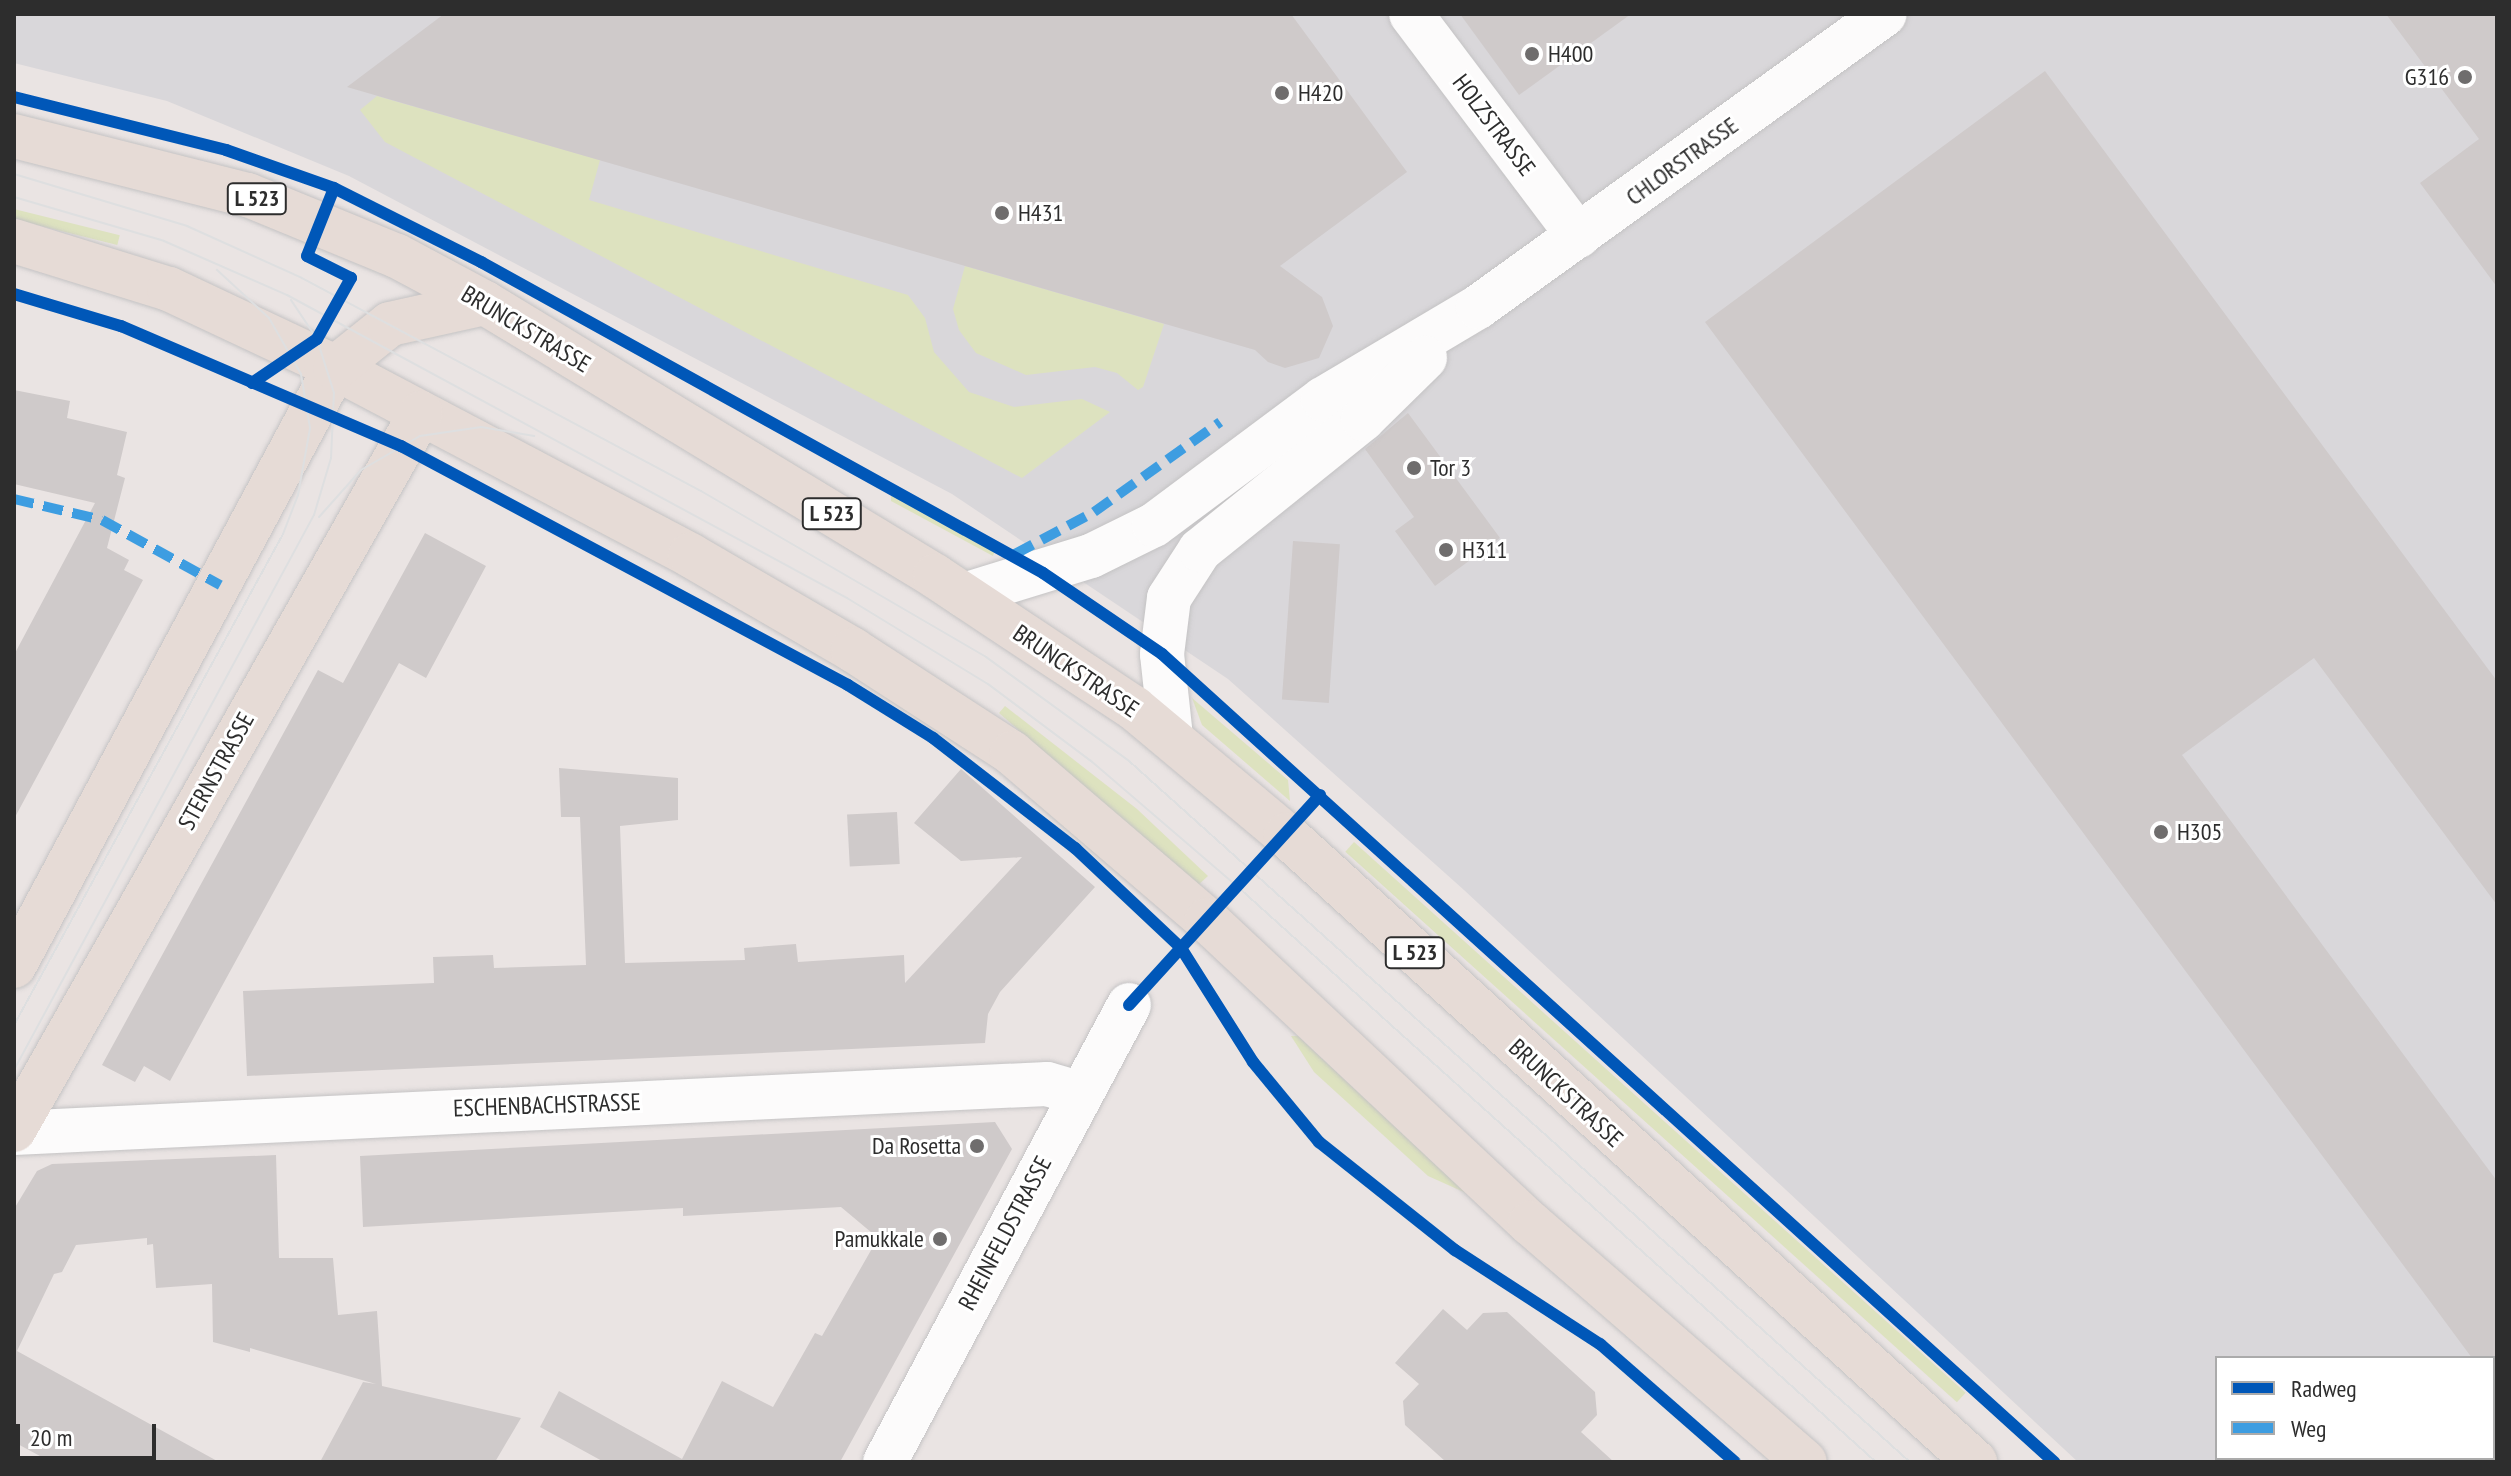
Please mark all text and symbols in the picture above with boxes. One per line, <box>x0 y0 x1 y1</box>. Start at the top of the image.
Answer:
place label: H400 <box>1548 40 1593 68</box>
marker: H400 <box>1523 45 1541 63</box>
place label: G316 <box>2405 63 2449 91</box>
marker: G316 <box>2456 68 2474 86</box>
street label: HOLZSTRASSE <box>1447 69 1541 181</box>
place label: H420 <box>1298 79 1343 107</box>
marker: H420 <box>1273 84 1291 102</box>
street label: CHLORSTRASSE <box>1620 111 1744 211</box>
road number: L 523 <box>225 181 289 217</box>
place label: H431 <box>1018 199 1063 227</box>
marker: H431 <box>993 204 1011 222</box>
street label: BRUNCKSTRASSE <box>456 279 596 379</box>
place label: Tor 3 <box>1430 454 1471 482</box>
marker: Tor 3 <box>1405 459 1423 477</box>
road number: L 523 <box>800 496 864 532</box>
place label: H311 <box>1462 536 1507 564</box>
marker: H311 <box>1437 541 1455 559</box>
street label: BRUNCKSTRASSE <box>1008 618 1144 724</box>
street label: STERNSTRASSE <box>172 707 260 835</box>
place label: H305 <box>2177 818 2222 846</box>
marker: H305 <box>2152 823 2170 841</box>
road number: L 523 <box>1383 935 1447 971</box>
street label: BRUNCKSTRASSE <box>1503 1033 1629 1153</box>
street label: ESCHENBACHSTRASSE <box>453 1087 641 1123</box>
place label: Da Rosetta <box>872 1132 961 1160</box>
marker: Da Rosetta <box>968 1137 986 1155</box>
street label: RHEINFELDSTRASSE <box>952 1151 1058 1315</box>
place label: Pamukkale <box>834 1225 924 1253</box>
marker: Pamukkale <box>931 1230 949 1248</box>
legend <box>2215 1356 2495 1460</box>
text: Radweg <box>2291 1373 2357 1404</box>
scale bar <box>20 1408 160 1458</box>
text: Weg <box>2291 1413 2326 1444</box>
text: 20 m <box>30 1422 72 1453</box>

